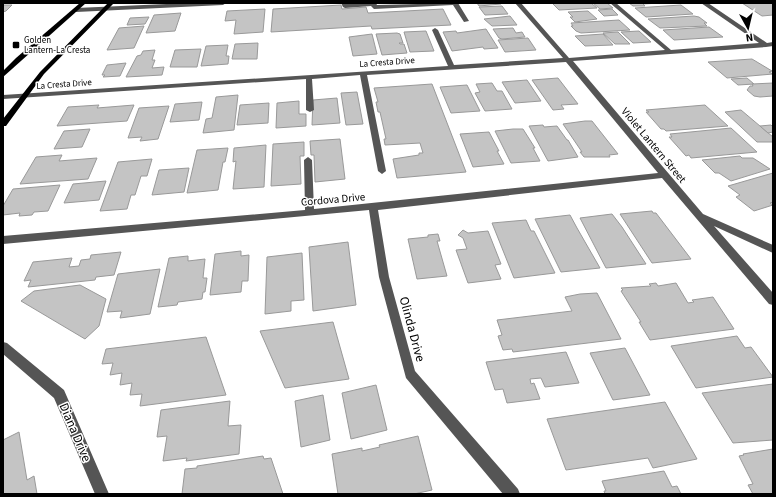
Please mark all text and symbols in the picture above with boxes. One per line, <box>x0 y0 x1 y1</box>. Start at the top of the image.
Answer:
north arrow <box>728 8 768 48</box>
text: N <box>745 29 754 45</box>
place label: Golden Lantern-La Cresta <box>24 34 90 57</box>
marker: Golden Lantern-La Cresta <box>11 40 21 50</box>
street label: La Cresta Drive <box>359 54 416 71</box>
street label: La Cresta Drive <box>36 76 93 93</box>
street label: Violet Lantern Street <box>618 105 690 186</box>
street label: Cordova Drive <box>300 189 366 210</box>
street label: Olinda Drive <box>395 295 429 364</box>
street label: Diana Drive <box>55 400 96 465</box>

